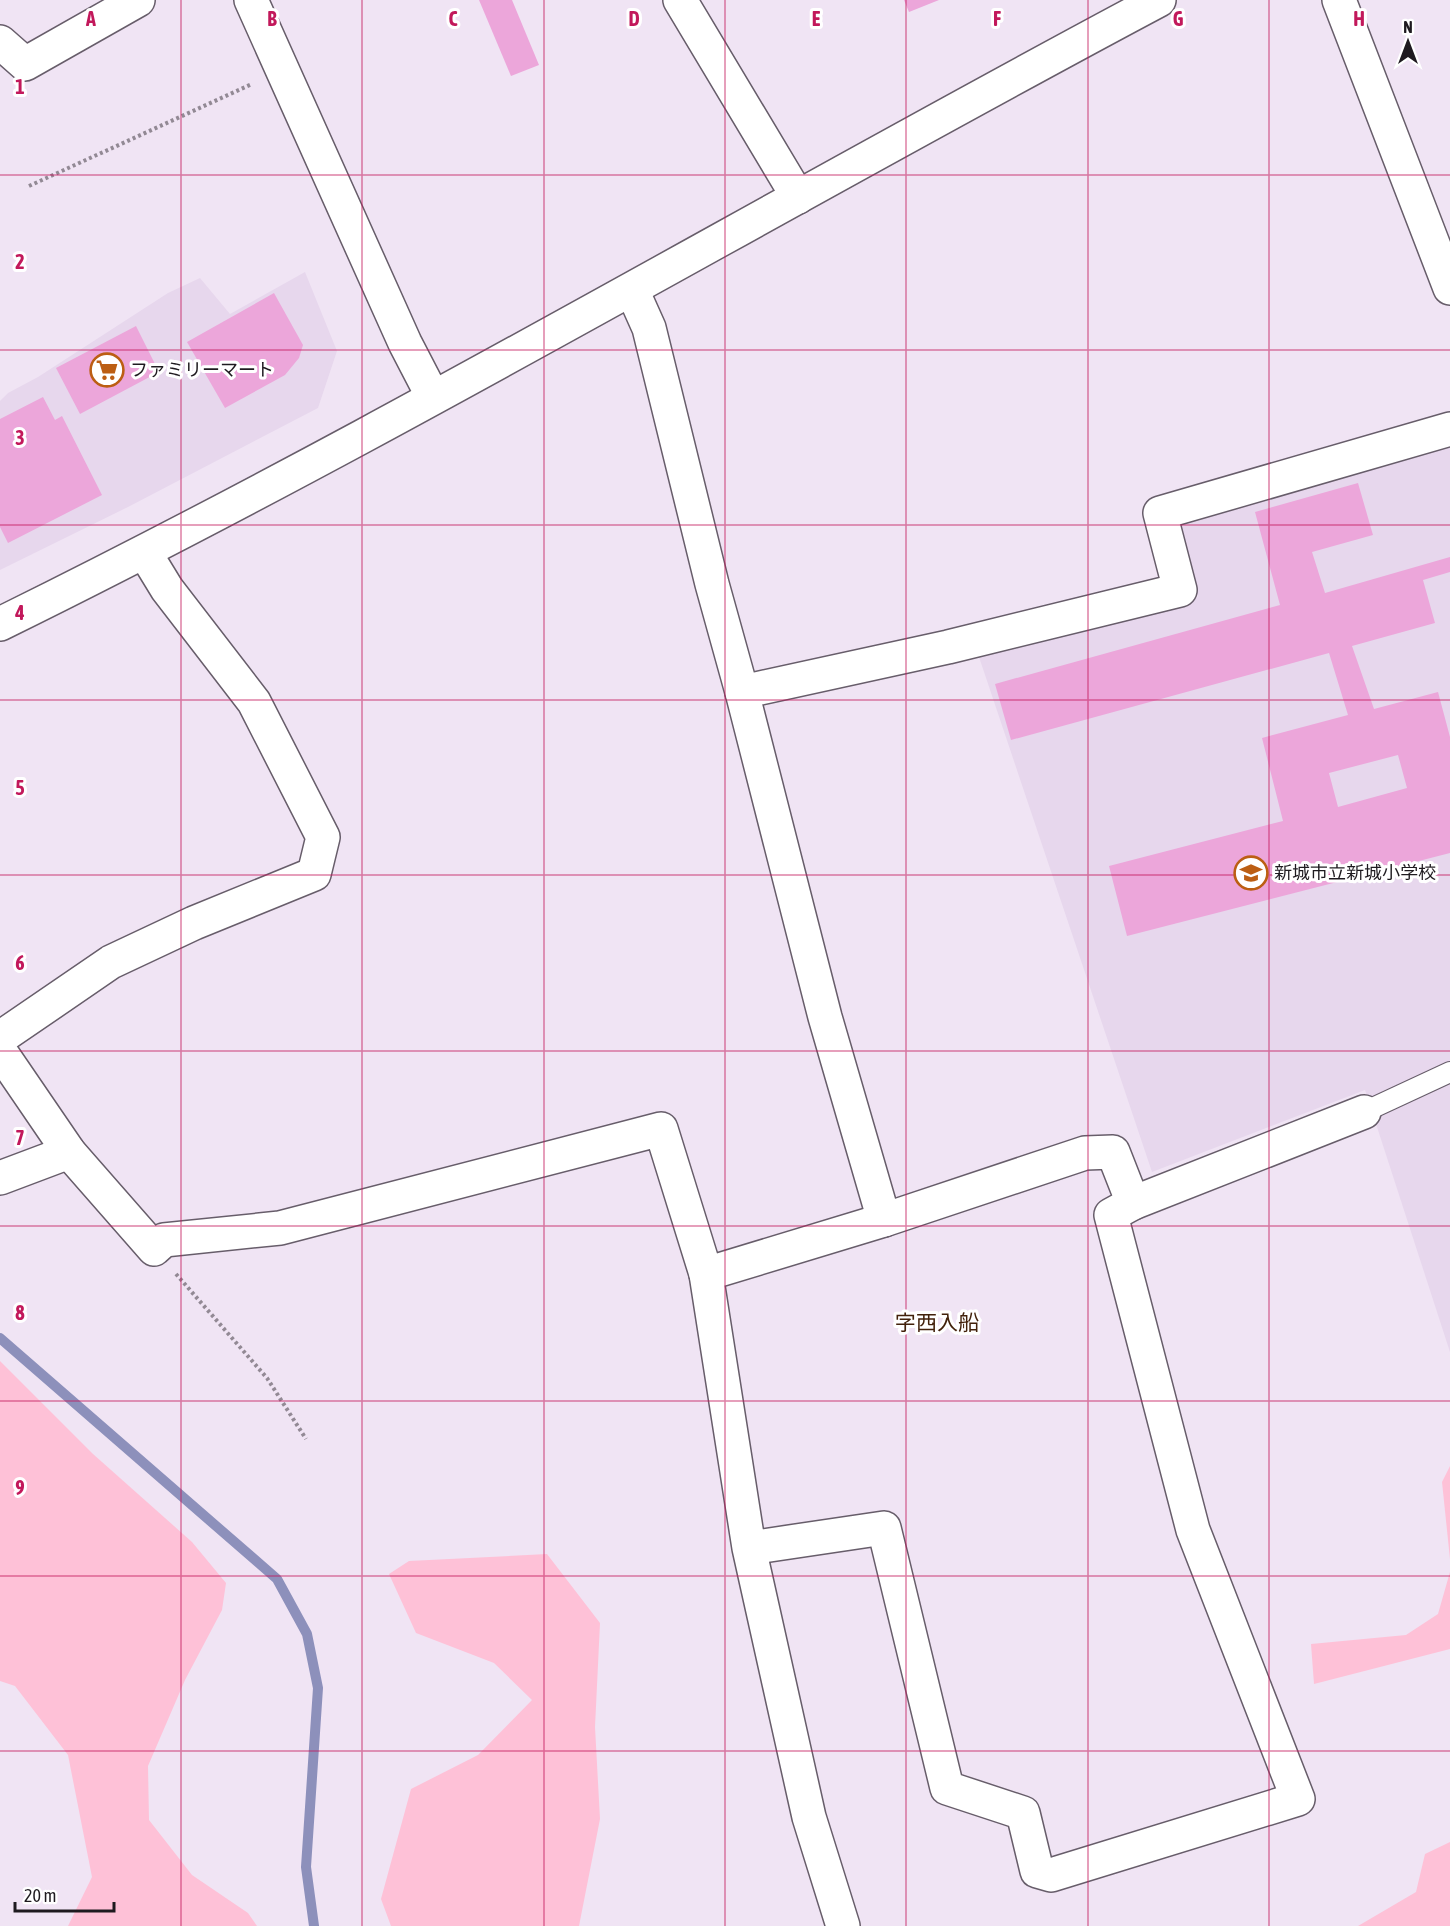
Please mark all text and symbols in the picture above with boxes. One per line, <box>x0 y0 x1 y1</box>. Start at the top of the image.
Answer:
text: A <box>85 7 96 30</box>
text: B <box>267 7 277 30</box>
text: C <box>449 7 458 30</box>
text: D <box>628 7 640 30</box>
text: E <box>812 7 821 30</box>
text: F <box>993 7 1001 30</box>
text: G <box>1173 7 1184 30</box>
text: H <box>1353 7 1365 30</box>
north arrow <box>1378 12 1438 72</box>
text: N <box>1403 18 1413 36</box>
text: 1 <box>15 75 25 98</box>
text: 2 <box>15 250 25 273</box>
supermarket icon: ファミリーマート <box>89 352 125 388</box>
place label: ファミリーマート <box>130 359 274 380</box>
text: 3 <box>15 426 25 449</box>
text: 4 <box>14 601 25 624</box>
text: 5 <box>15 776 25 799</box>
school or university icon: 新城市立新城小学校 <box>1233 855 1269 891</box>
place label: 新城市立新城小学校 <box>1274 862 1436 883</box>
text: 6 <box>15 951 25 974</box>
text: 7 <box>15 1126 25 1149</box>
text: 8 <box>15 1301 25 1324</box>
district label: 字西入船 <box>895 1310 979 1334</box>
text: 9 <box>15 1476 25 1499</box>
scale bar <box>15 1875 114 1913</box>
text: 20 m <box>24 1885 56 1906</box>

